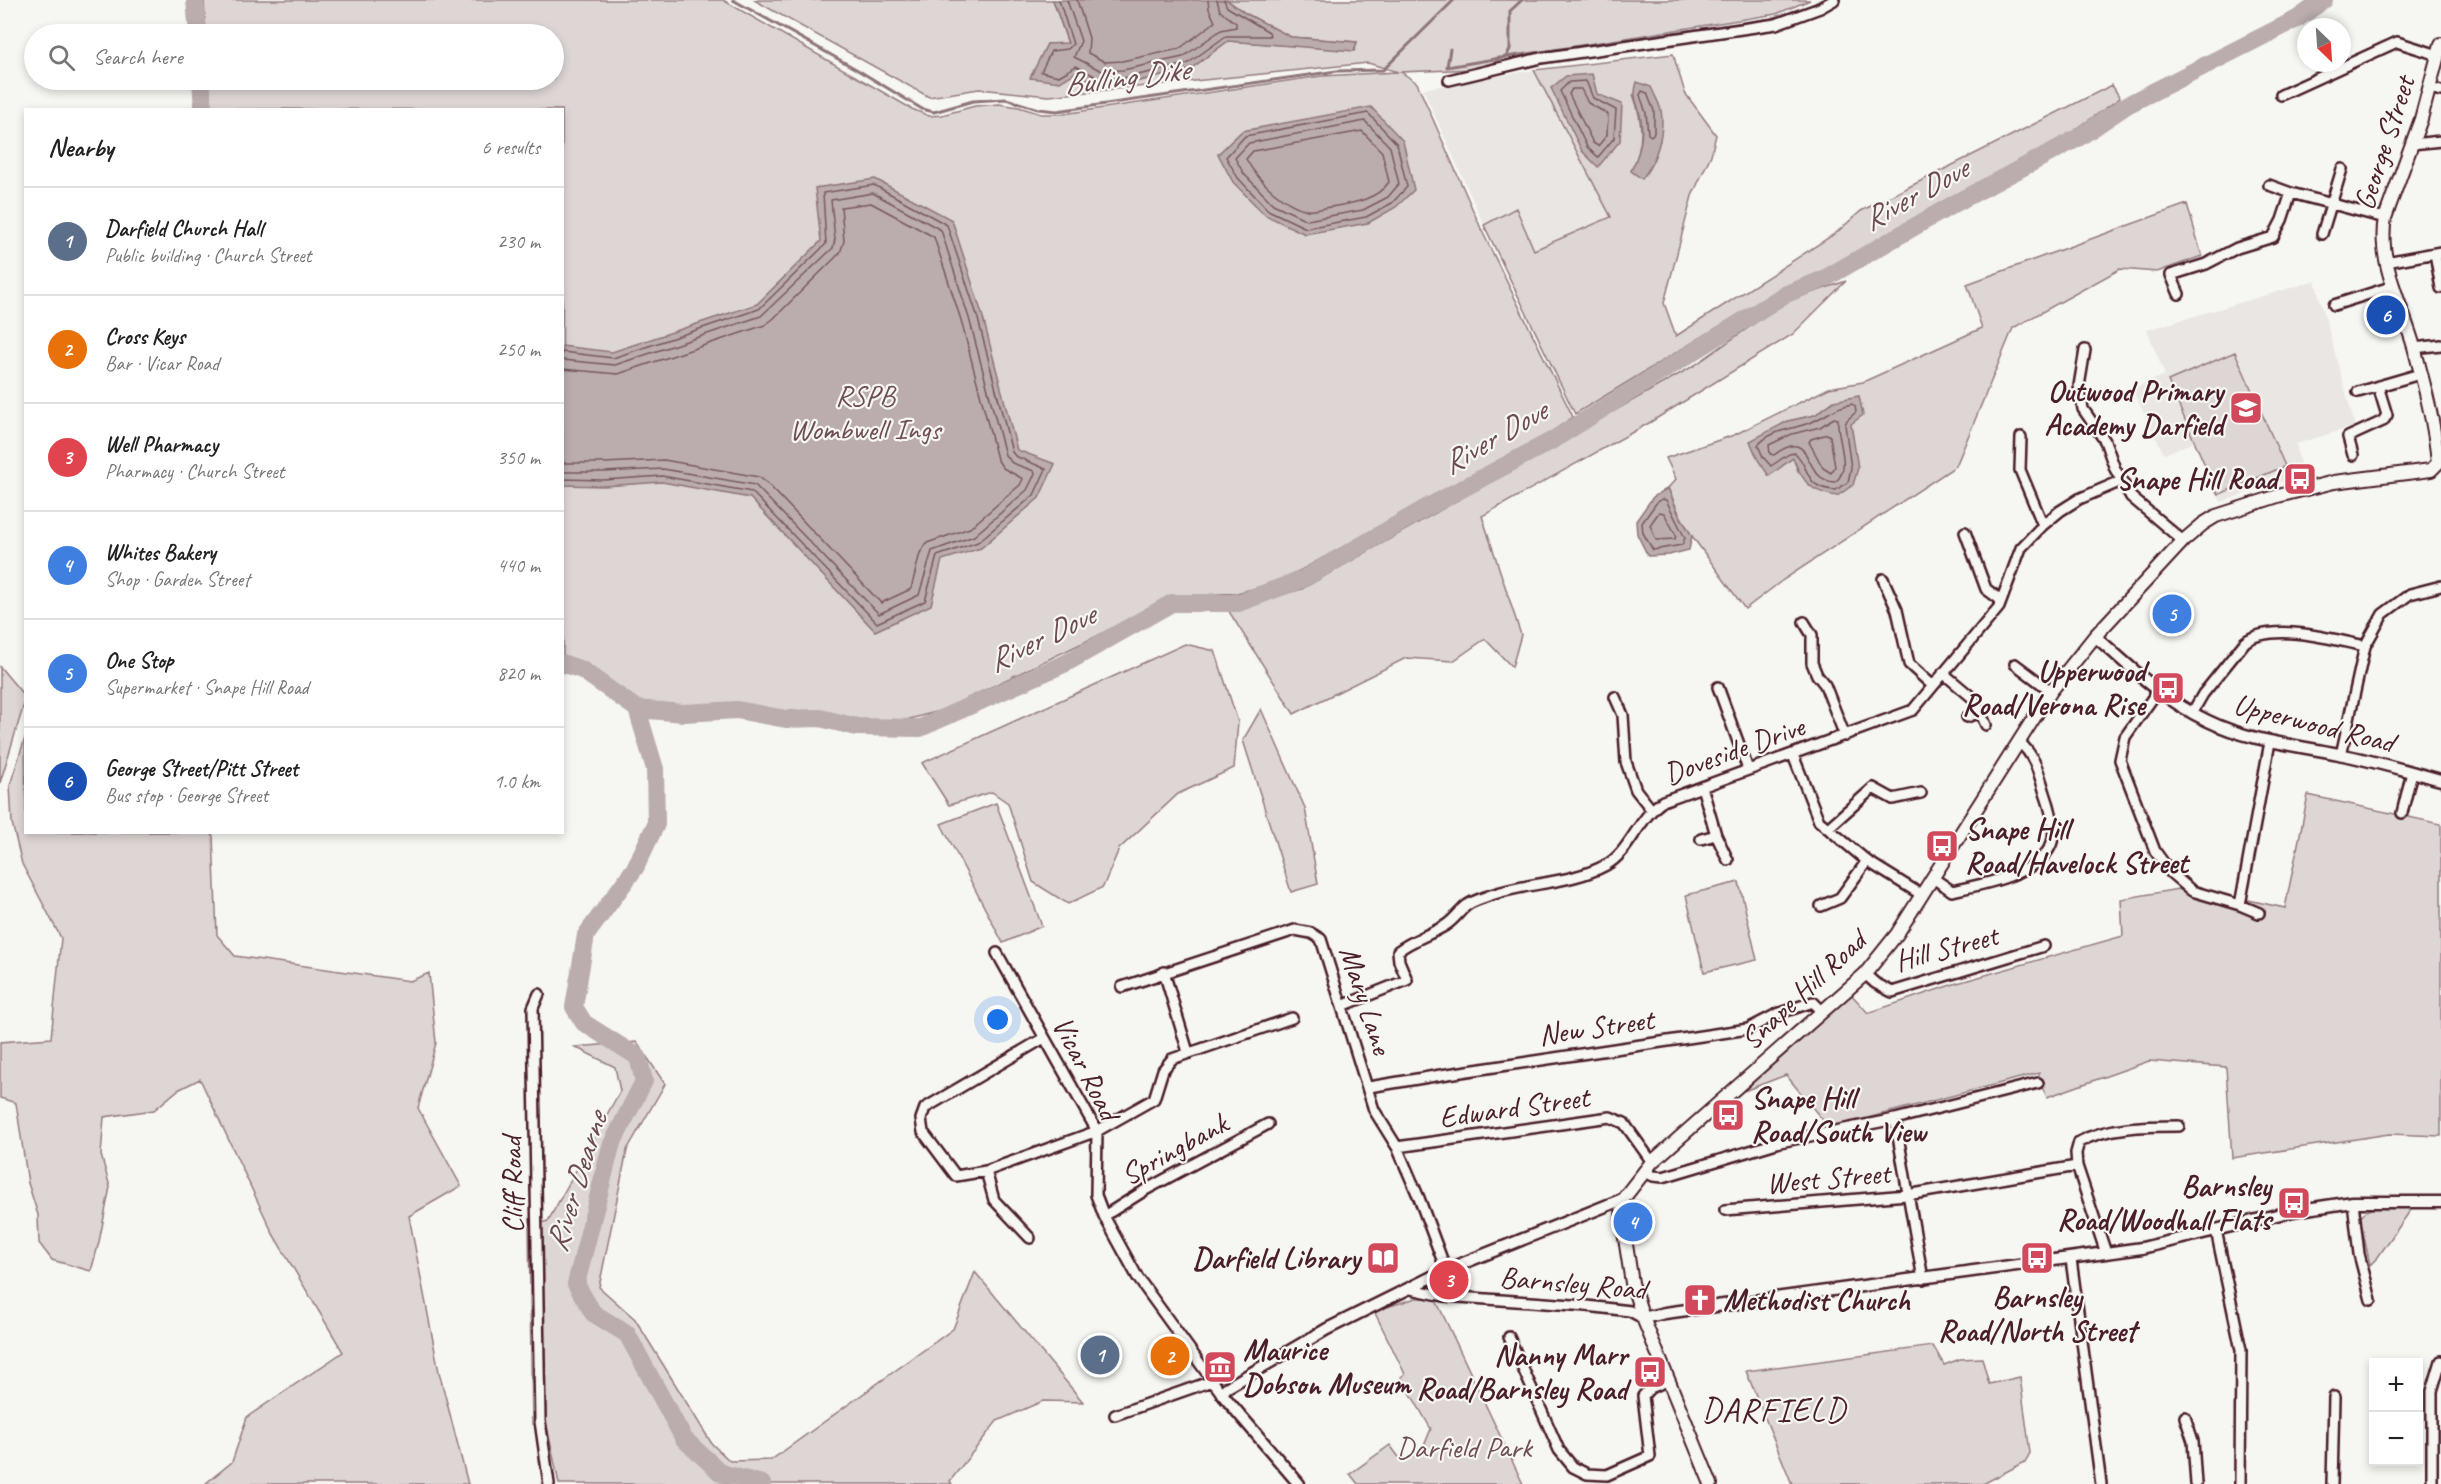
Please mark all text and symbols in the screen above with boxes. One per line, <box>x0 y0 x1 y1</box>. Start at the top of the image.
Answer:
north arrow <box>2297 18 2351 72</box>
search box <box>24 24 564 90</box>
icon: search <box>45 41 78 74</box>
text: Search here <box>93 43 183 71</box>
water label: Bulling Dike <box>1061 48 1195 105</box>
street label: George Street <box>2345 69 2424 215</box>
text: Nearby <box>48 131 113 164</box>
text: 6 results <box>481 135 540 160</box>
water label: River Dove <box>1855 146 1979 240</box>
text: Darfield Church Hall <box>105 215 263 243</box>
text: 1 <box>63 229 72 254</box>
text: 230 m <box>497 229 540 254</box>
text: Public building · Church Street <box>105 243 311 268</box>
pin: 6 <box>2366 292 2406 338</box>
text: Cross Keys <box>105 323 185 351</box>
text: 2 <box>63 337 72 362</box>
text: 250 m <box>497 337 540 362</box>
text: Bar · Vicar Road <box>105 351 219 376</box>
place label: Outwood Primary Academy Darfield <box>2045 372 2228 444</box>
park label: RSPB Wombwell Ings <box>789 376 943 448</box>
water label: River Dove <box>1434 388 1558 483</box>
school or university icon: Outwood Primary Academy Darfield <box>2228 390 2264 426</box>
text: Well Pharmacy <box>105 431 218 459</box>
text: 3 <box>63 445 72 470</box>
text: 350 m <box>497 445 540 470</box>
text: Pharmacy · Church Street <box>105 459 284 484</box>
place label: Snape Hill Road <box>2116 460 2282 498</box>
bus stop icon: Snape Hill Road <box>2282 461 2318 497</box>
text: Whites Bakery <box>105 539 216 567</box>
text: 4 <box>63 553 72 578</box>
text: 440 m <box>497 553 540 578</box>
text: Shop · Garden Street <box>105 567 250 592</box>
water label: River Dove <box>981 592 1106 682</box>
pin: 5 <box>2152 592 2192 636</box>
text: One Stop <box>105 647 173 675</box>
place label: Upperwood Road/Verona Rise <box>1962 652 2150 724</box>
text: 5 <box>63 661 72 686</box>
text: 820 m <box>497 661 540 686</box>
bus stop icon: Upperwood Road/Verona Rise <box>2150 670 2186 706</box>
text: Supermarket · Snape Hill Road <box>105 675 309 700</box>
street label: Upperwood Road <box>2230 685 2402 762</box>
street label: Doveside Drive <box>1659 706 1811 793</box>
text: George Street/Pitt Street <box>105 755 298 783</box>
text: 6 <box>63 769 72 794</box>
text: 1.0 km <box>494 769 540 794</box>
text: Bus stop · George Street <box>105 783 268 808</box>
place label: Snape Hill Road/Havelock Street <box>1965 810 2191 882</box>
bus stop icon: Snape Hill Road/Havelock Street <box>1924 828 1960 864</box>
street label: Hill Street <box>1890 915 2005 980</box>
street label: Snape Hill Road <box>1732 919 1877 1058</box>
street label: Mary Lane <box>1331 941 1402 1061</box>
street label: New Street <box>1536 1000 1659 1054</box>
your location <box>983 1005 1012 1034</box>
street label: Vicar Road <box>1044 1010 1130 1130</box>
street label: Edward Street <box>1437 1077 1594 1136</box>
place label: Snape Hill Road/South View <box>1751 1079 1928 1151</box>
bus stop icon: Snape Hill Road/South View <box>1710 1097 1746 1133</box>
water label: River Dearne <box>535 1103 618 1256</box>
street label: Springbank <box>1114 1103 1236 1194</box>
street label: Cliff Road <box>492 1132 532 1234</box>
street label: West Street <box>1765 1153 1894 1202</box>
place label: Barnsley Road/Woodhall Flats <box>2057 1167 2274 1239</box>
bus stop icon: Barnsley Road/Woodhall Flats <box>2276 1185 2312 1221</box>
pin: 4 <box>1614 1200 1652 1244</box>
place label: Darfield Library <box>1193 1239 1363 1277</box>
library icon: Darfield Library <box>1365 1240 1401 1276</box>
bus stop icon: Barnsley Road/North Street <box>2019 1240 2055 1276</box>
pin: 3 <box>1430 1258 1468 1302</box>
street label: Barnsley Road <box>1498 1258 1652 1309</box>
place label: Barnsley Road/North Street <box>1938 1278 2141 1350</box>
place label: Methodist Church <box>1723 1281 1911 1319</box>
church icon: Methodist Church <box>1682 1282 1718 1318</box>
place label: Maurice Dobson Museum <box>1243 1331 1412 1403</box>
pin: 1 <box>1080 1332 1120 1378</box>
pin: 2 <box>1150 1334 1190 1378</box>
place label: Nanny Marr Road/Barnsley Road <box>1417 1336 1632 1409</box>
museum icon: Maurice Dobson Museum <box>1202 1349 1238 1385</box>
bus stop icon: Nanny Marr Road/Barnsley Road <box>1632 1354 1668 1390</box>
map controls <box>2369 1358 2423 1466</box>
button: + <box>2369 1358 2423 1412</box>
district label: DARFIELD <box>1702 1389 1848 1431</box>
button: − <box>2369 1412 2423 1466</box>
park label: Darfield Park <box>1396 1428 1534 1466</box>

